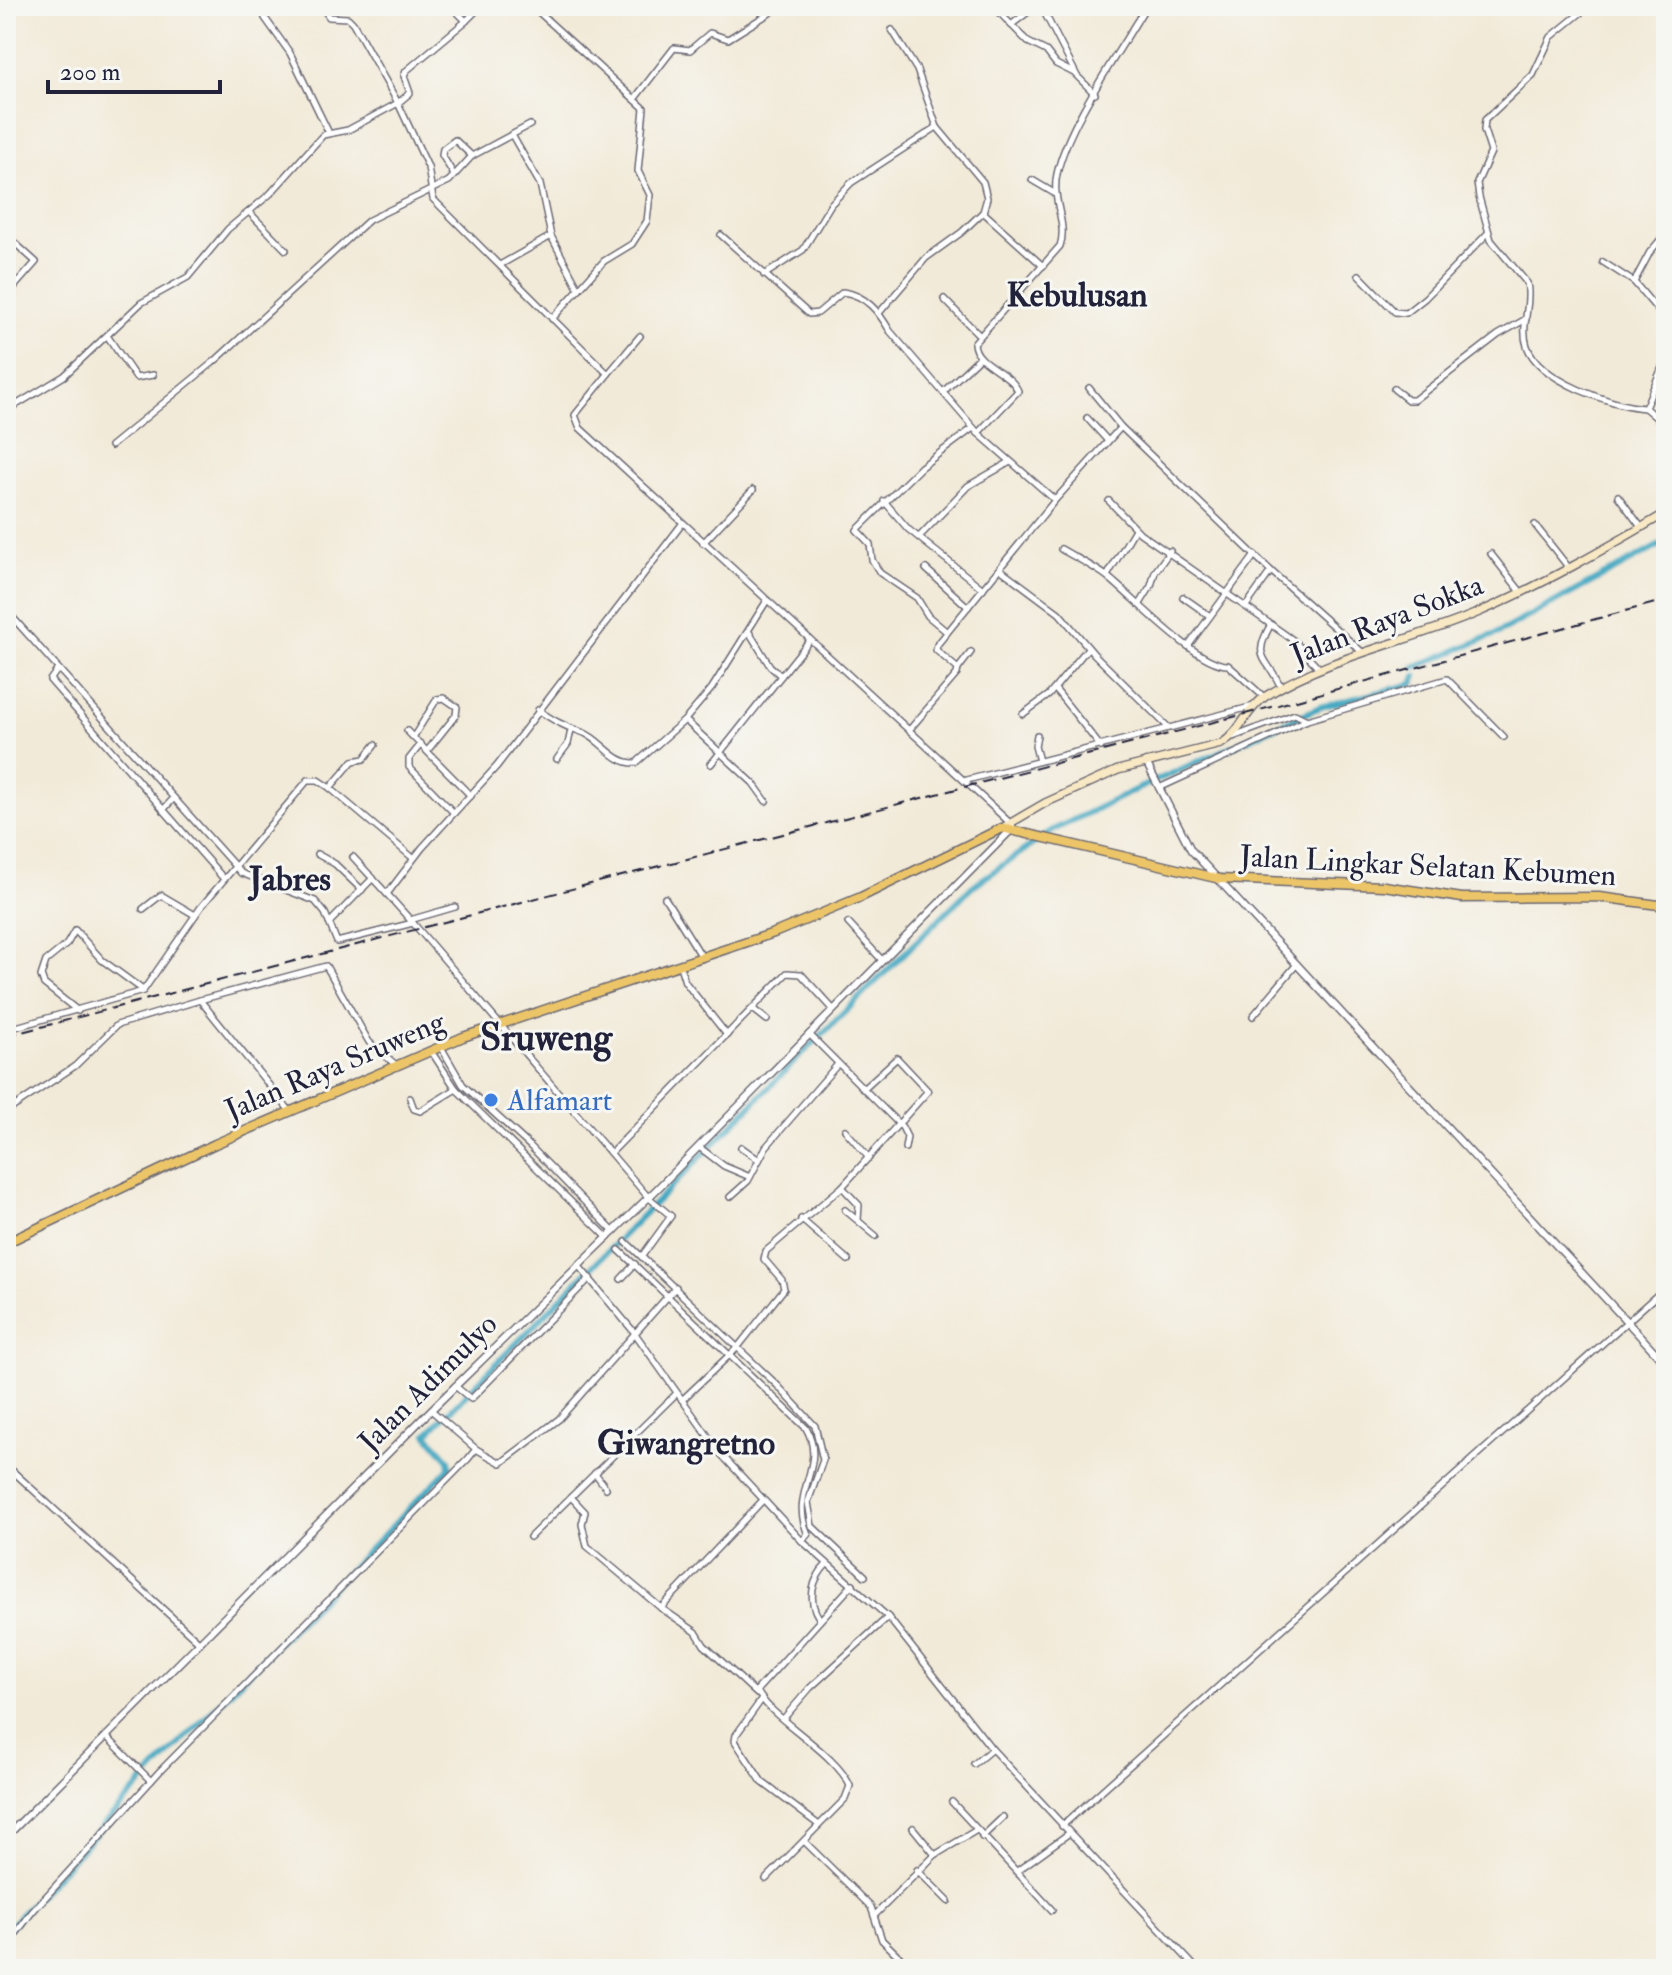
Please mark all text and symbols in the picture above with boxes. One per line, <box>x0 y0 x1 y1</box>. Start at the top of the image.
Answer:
scale bar <box>48 44 220 94</box>
text: 200 m <box>60 57 121 88</box>
district label: Kebulusan <box>1006 274 1148 317</box>
street label: Jalan Raya Sokka <box>1285 566 1489 674</box>
street label: Jalan Lingkar Selatan Kebumen <box>1238 838 1617 894</box>
district label: Jabres <box>247 858 331 901</box>
street label: Jalan Raya Sruweng <box>219 1003 452 1129</box>
district label: Sruweng <box>480 1014 613 1062</box>
place label: Alfamart <box>506 1082 613 1119</box>
marker: Alfamart <box>482 1091 500 1109</box>
street label: Jalan Adimulyo <box>350 1306 505 1461</box>
district label: Giwangretno <box>597 1422 775 1465</box>

